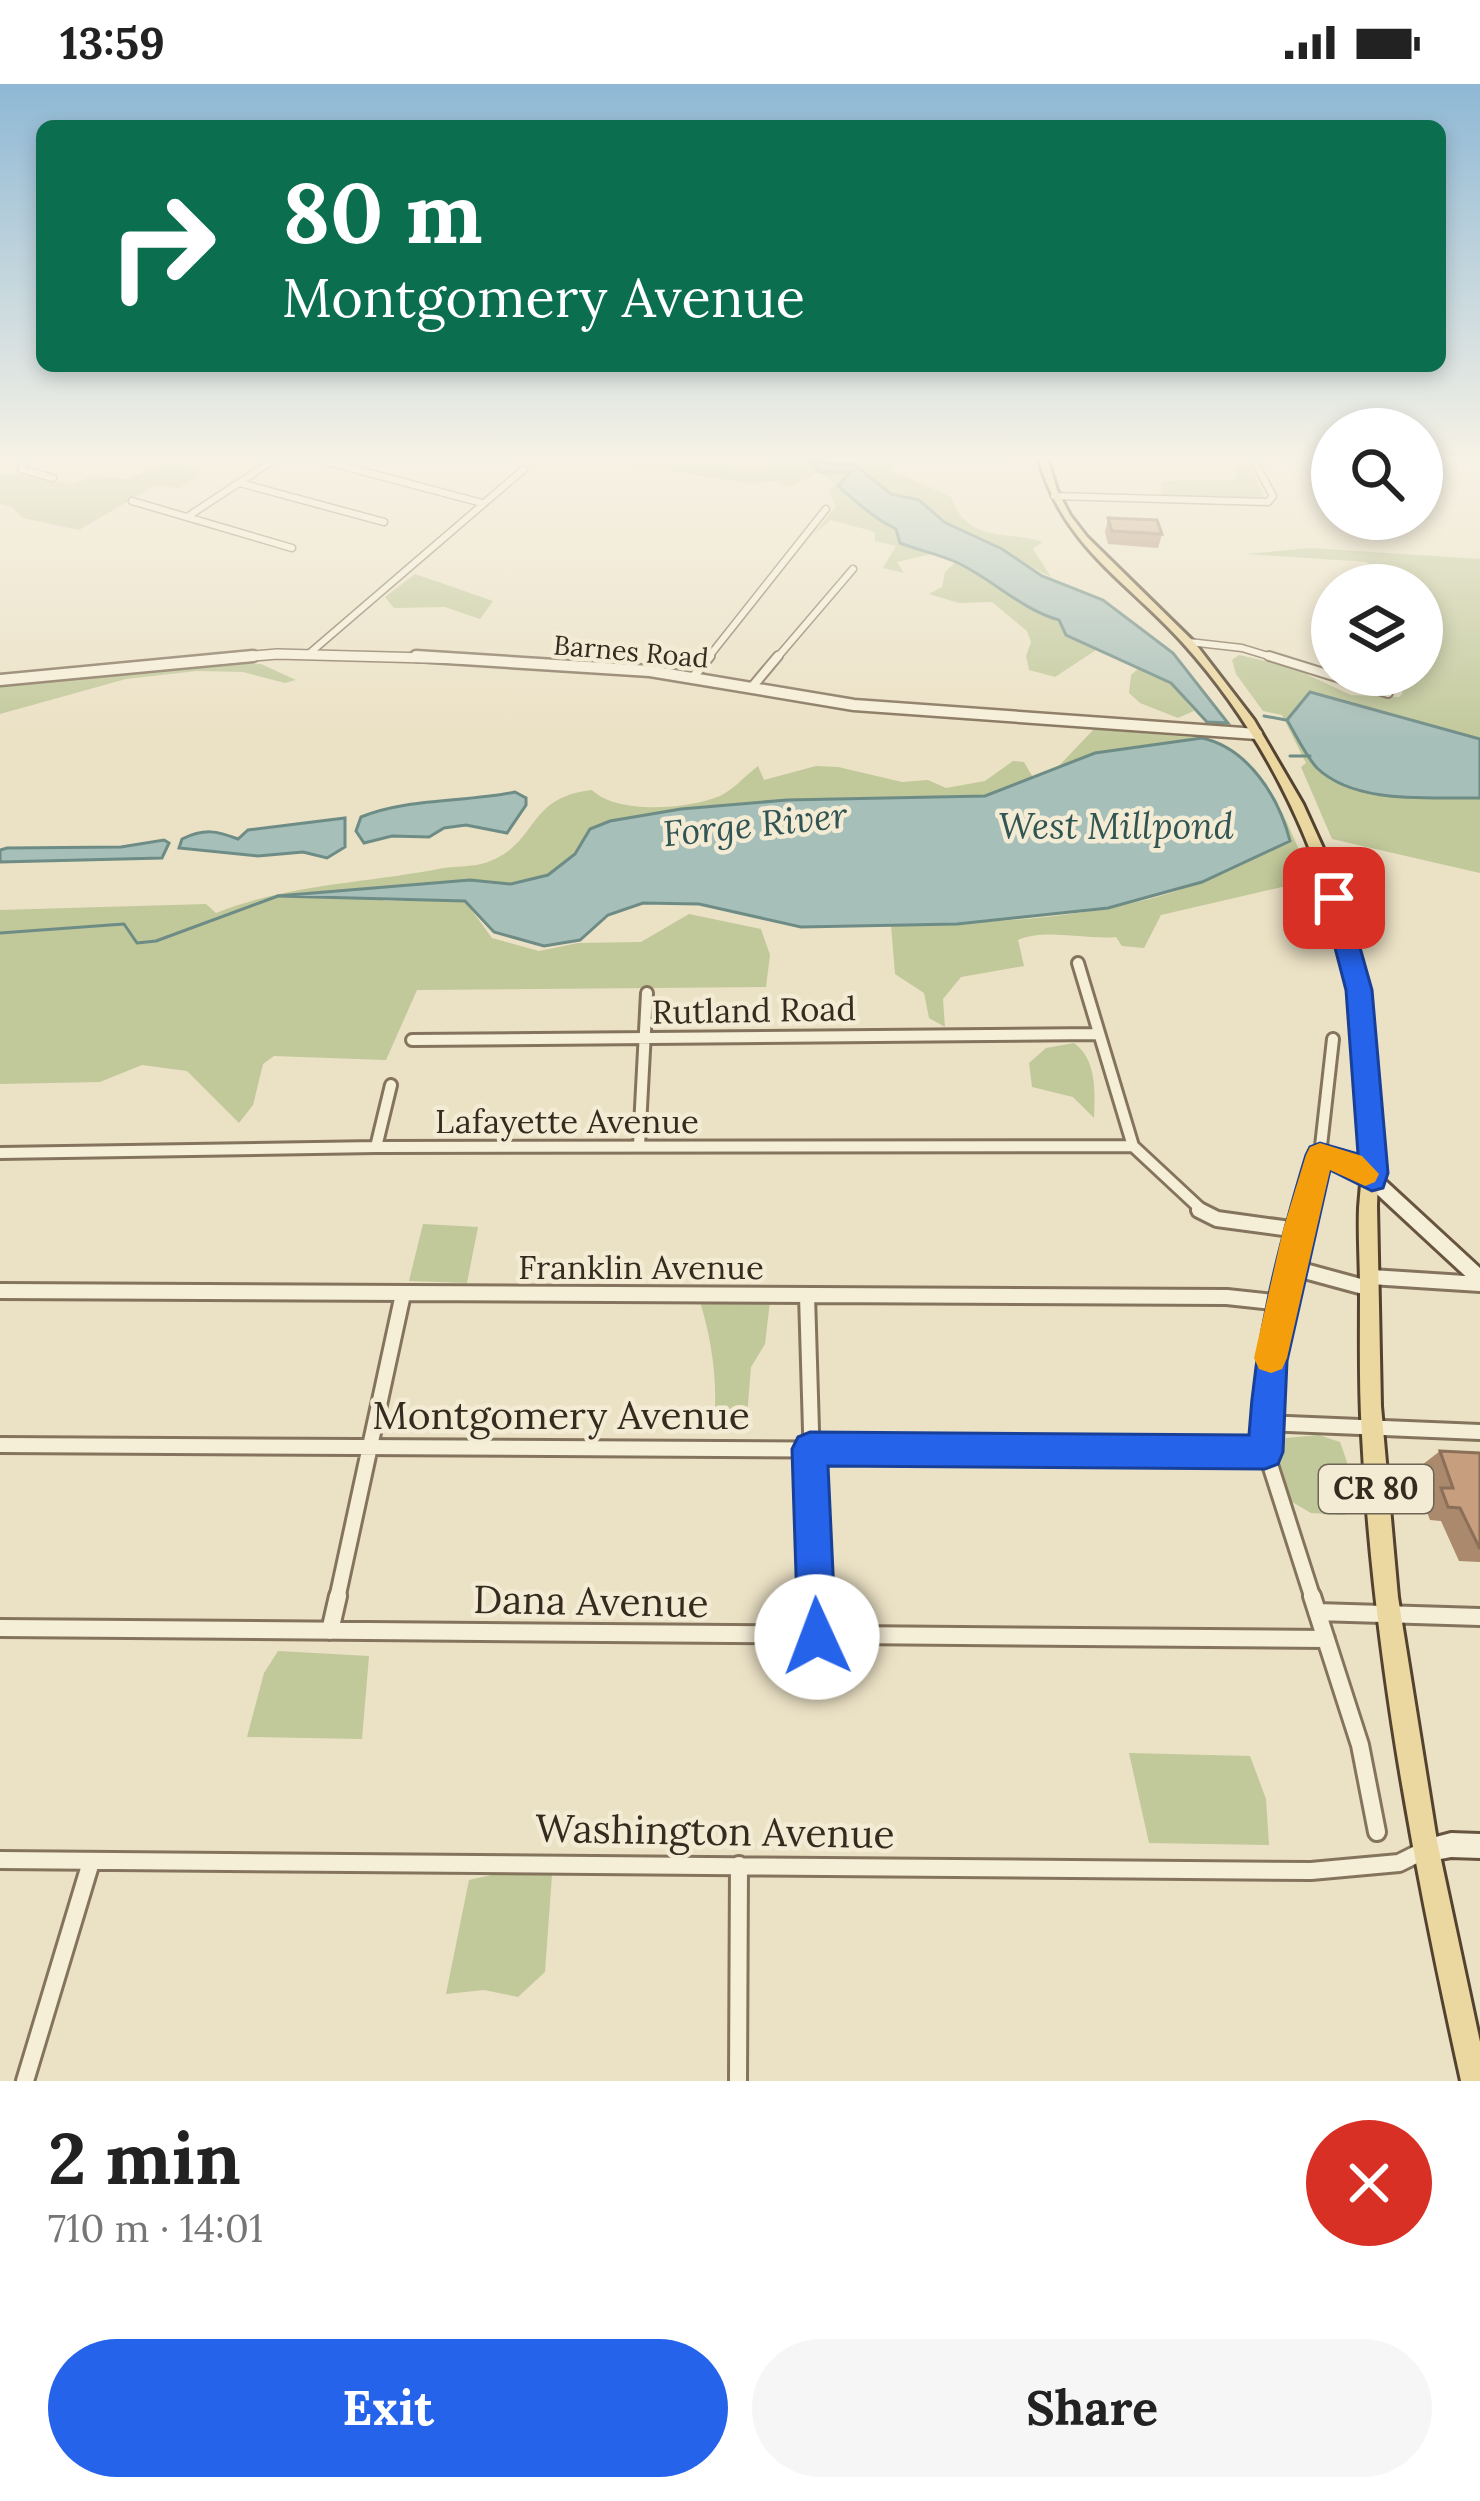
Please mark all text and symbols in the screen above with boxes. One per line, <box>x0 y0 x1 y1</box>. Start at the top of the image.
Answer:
text: 13:59 <box>60 14 165 71</box>
text: 80 m <box>282 158 483 266</box>
icon: right <box>84 168 240 324</box>
text: Montgomery Avenue <box>282 263 805 332</box>
map controls <box>1311 408 1443 696</box>
button: search <box>1311 408 1443 540</box>
button: layers <box>1311 564 1443 696</box>
street label: Barnes Road <box>552 627 710 675</box>
water label: Forge River <box>660 791 850 857</box>
water label: West Millpond <box>999 803 1233 849</box>
pin <box>1283 847 1385 949</box>
icon: arrive <box>1301 865 1367 931</box>
street label: Rutland Road <box>652 987 856 1033</box>
street label: Lafayette Avenue <box>435 1100 699 1142</box>
street label: Franklin Avenue <box>518 1246 764 1288</box>
street label: Montgomery Avenue <box>372 1390 750 1440</box>
road number: CR 80 <box>1319 1465 1433 1513</box>
street label: Dana Avenue <box>473 1574 709 1628</box>
position arrow <box>754 1574 880 1700</box>
street label: Washington Avenue <box>535 1803 895 1859</box>
text: 2 min <box>48 2112 241 2204</box>
button: close <box>1306 2120 1432 2246</box>
text: 710 m · 14:01 <box>48 2203 263 2253</box>
button: Exit <box>48 2339 728 2477</box>
button: Share <box>752 2339 1432 2477</box>

